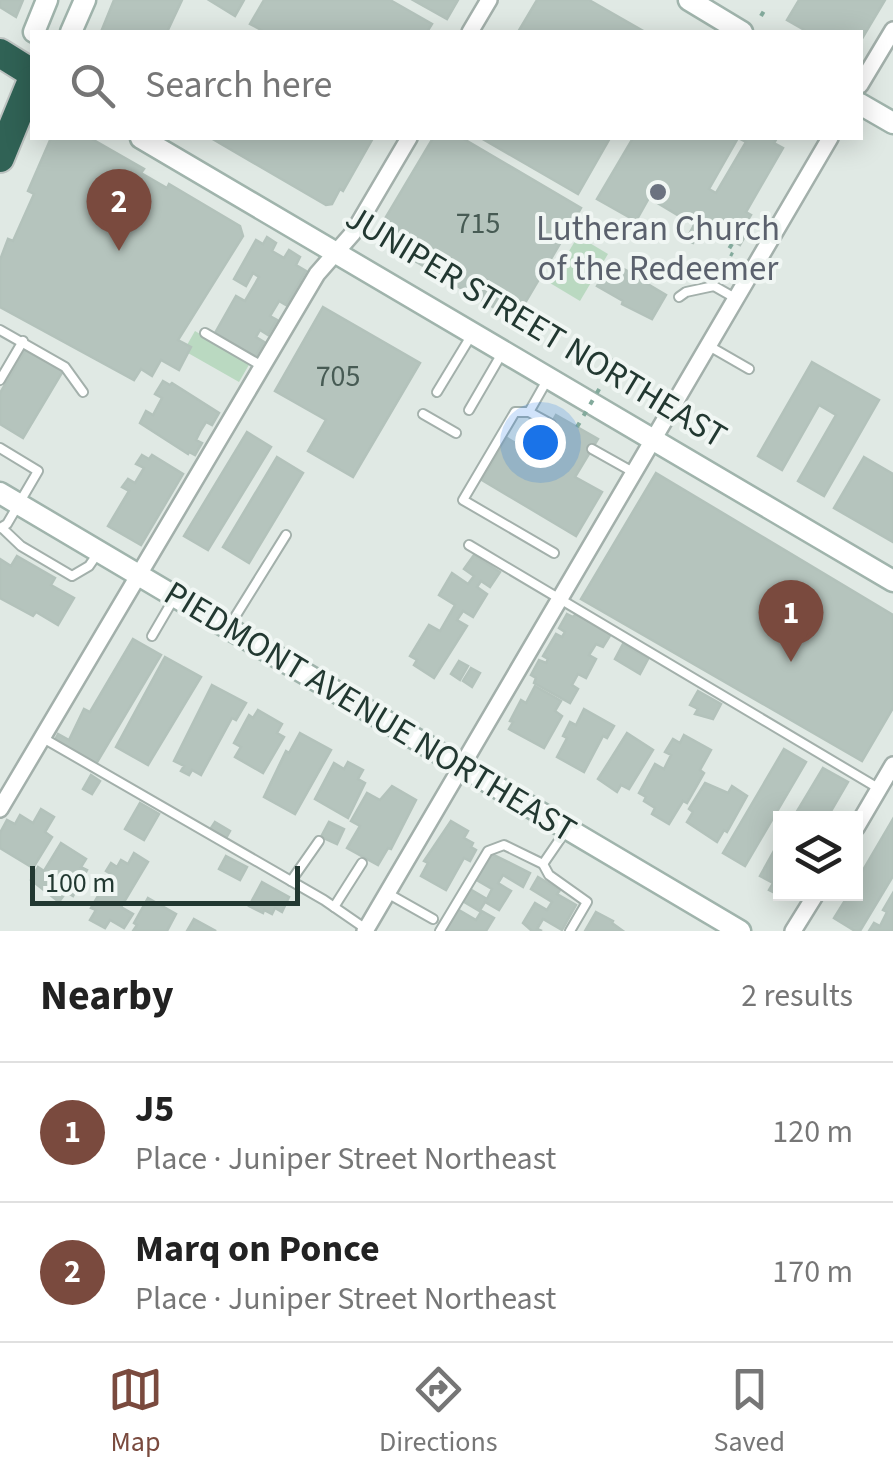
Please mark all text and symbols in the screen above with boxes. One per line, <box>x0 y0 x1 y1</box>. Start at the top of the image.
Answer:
search box <box>30 30 863 140</box>
icon: search <box>65 58 120 113</box>
text: Search here <box>145 58 332 112</box>
pin: 2 <box>86 168 152 251</box>
marker: Lutheran Church of the Redeemer <box>647 181 669 203</box>
street label: JUNIPER STREET NORTHEAST <box>336 193 736 461</box>
house number: 715 <box>456 202 500 245</box>
place label: Lutheran Church of the Redeemer <box>536 204 780 294</box>
house number: 705 <box>316 355 360 398</box>
your location <box>515 417 566 468</box>
street label: PIEDMONT AVENUE NORTHEAST <box>154 569 586 855</box>
pin: 1 <box>758 580 824 662</box>
map controls <box>773 811 863 901</box>
button: layers <box>773 811 863 901</box>
scale bar <box>30 861 300 906</box>
text: 100 m <box>45 863 116 903</box>
text: Nearby <box>40 966 174 1026</box>
text: 2 results <box>741 973 853 1019</box>
text: J5 <box>135 1082 174 1136</box>
text: 1 <box>64 1109 81 1155</box>
text: 120 m <box>772 1109 853 1155</box>
text: Place · Juniper Street Northeast <box>135 1136 556 1182</box>
text: Marq on Ponce <box>135 1222 380 1276</box>
text: 2 <box>64 1249 81 1295</box>
text: 170 m <box>772 1249 853 1295</box>
text: Place · Juniper Street Northeast <box>135 1276 556 1322</box>
tab: Map <box>108 1362 163 1462</box>
tab: Directions <box>379 1362 498 1462</box>
tab: Saved <box>714 1362 785 1462</box>

